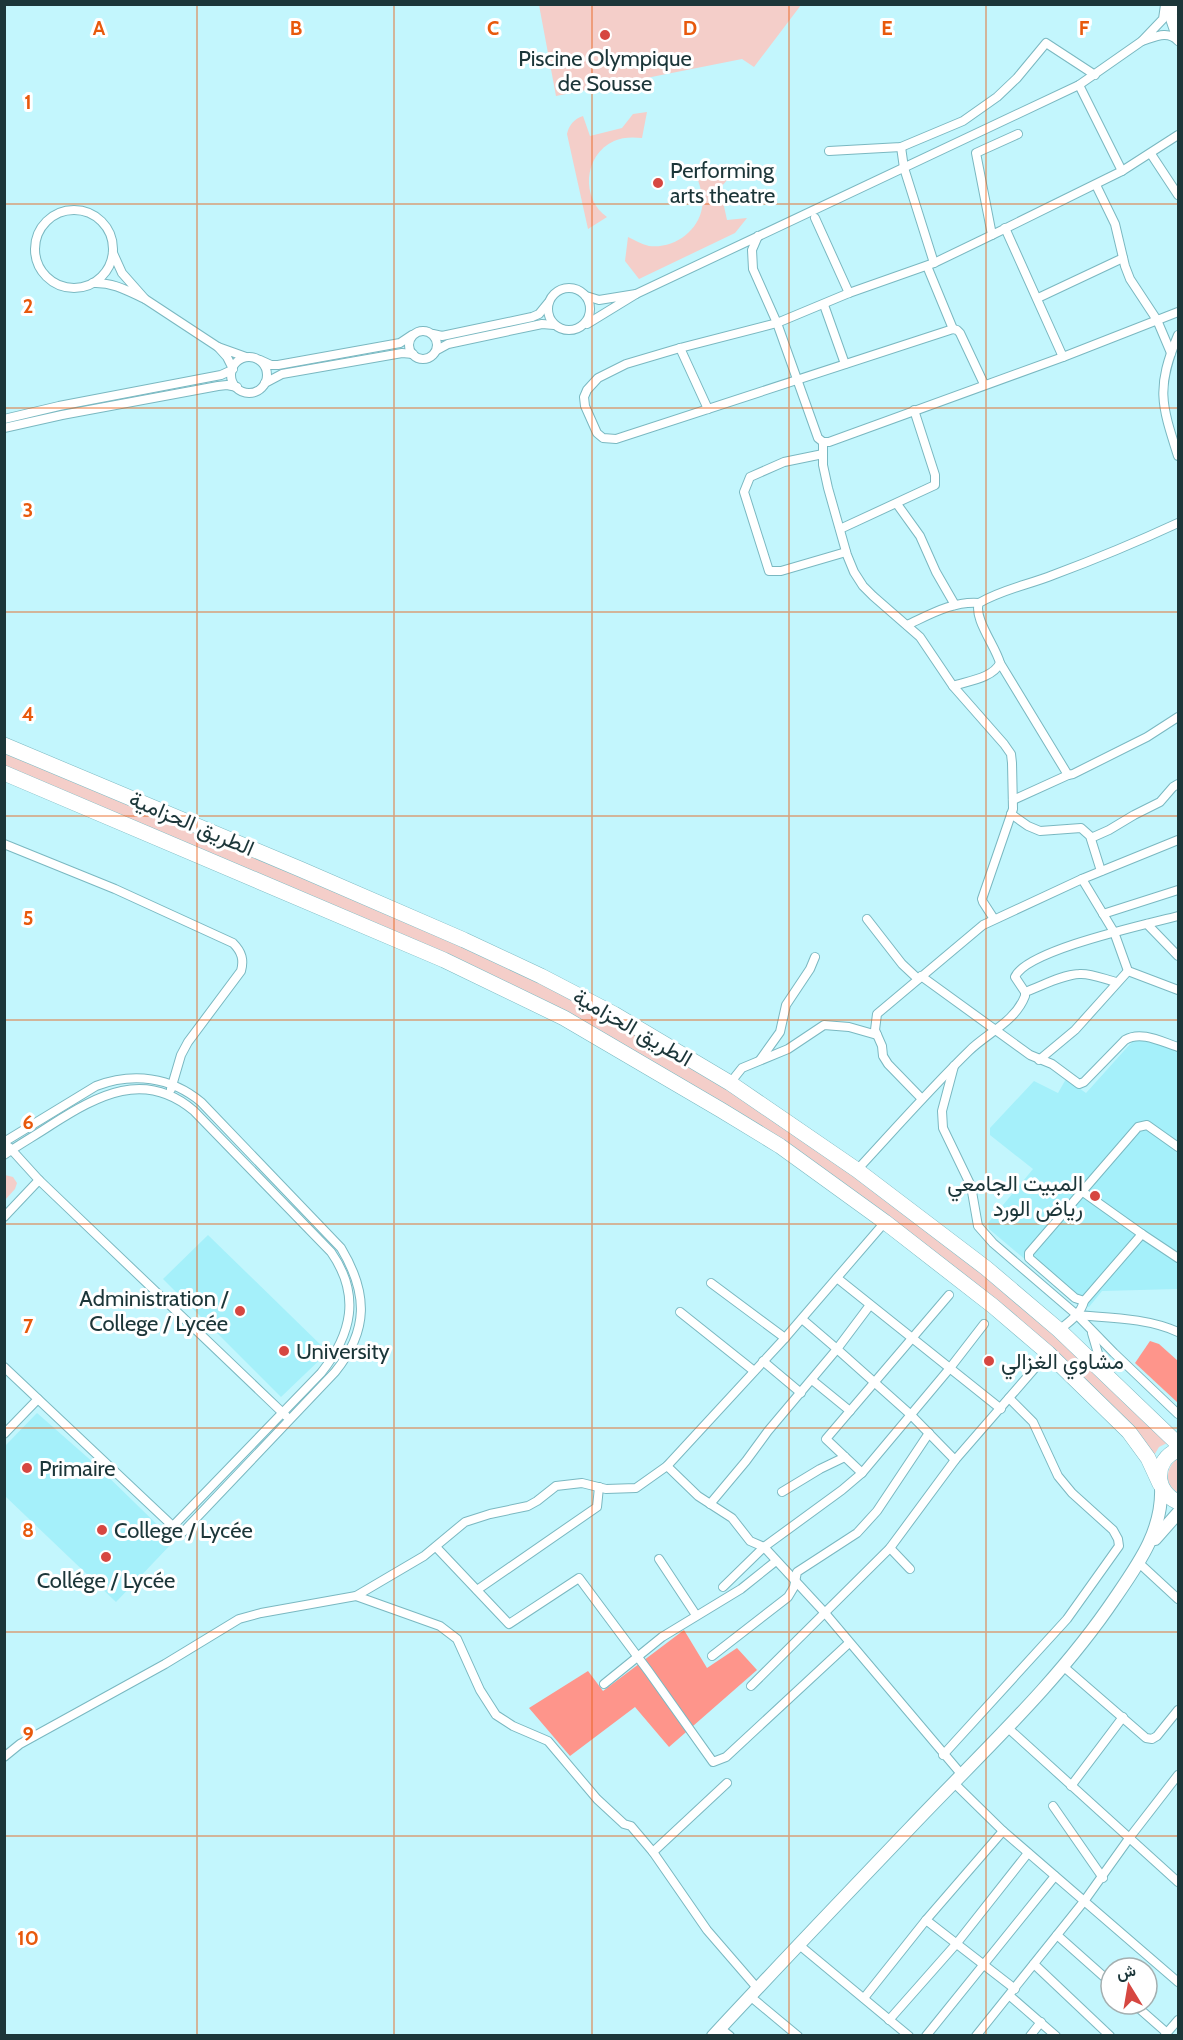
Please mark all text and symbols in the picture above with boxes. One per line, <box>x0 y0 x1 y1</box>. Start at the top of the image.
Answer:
text: A <box>93 16 106 40</box>
text: B <box>290 16 302 40</box>
text: C <box>487 16 499 40</box>
text: D <box>683 16 697 40</box>
text: E <box>881 16 893 40</box>
text: F <box>1079 16 1090 40</box>
marker: Piscine Olympique de Sousse <box>598 28 612 42</box>
place label: Piscine Olympique de Sousse <box>518 45 692 97</box>
text: 1 <box>24 90 32 114</box>
place label: Performing arts theatre <box>670 157 775 209</box>
marker: Performing arts theatre <box>651 176 665 190</box>
text: 2 <box>23 294 33 318</box>
text: 3 <box>23 498 33 522</box>
text: 4 <box>22 702 34 726</box>
street label: الطريق الحزامية <box>125 785 258 862</box>
text: 5 <box>23 906 33 930</box>
street label: الطريق الحزامية <box>568 982 697 1072</box>
text: 6 <box>22 1110 34 1134</box>
place label: المبيت الجامعي رياض الورد <box>947 1170 1083 1222</box>
marker: المبيت الجامعي رياض الورد <box>1088 1189 1102 1203</box>
place label: Administration / College / Lycée <box>79 1285 229 1337</box>
marker: Administration / College / Lycée <box>233 1304 247 1318</box>
text: 7 <box>23 1314 34 1338</box>
place label: University <box>296 1338 390 1365</box>
marker: University <box>277 1344 291 1358</box>
place label: مشاوي الغزالي <box>1001 1348 1124 1380</box>
marker: مشاوي الغزالي <box>982 1354 996 1368</box>
place label: Primaire <box>39 1455 115 1482</box>
marker: Primaire <box>20 1461 34 1475</box>
place label: College / Lycée <box>114 1517 253 1544</box>
text: 8 <box>22 1518 34 1542</box>
marker: College / Lycée <box>95 1523 109 1537</box>
marker: Collége / Lycée <box>99 1550 113 1564</box>
place label: Collége / Lycée <box>37 1567 175 1594</box>
text: 9 <box>22 1722 34 1746</box>
text: 10 <box>17 1926 39 1950</box>
north arrow <box>1099 1956 1159 2016</box>
text: ش <box>1115 1961 1137 1983</box>

